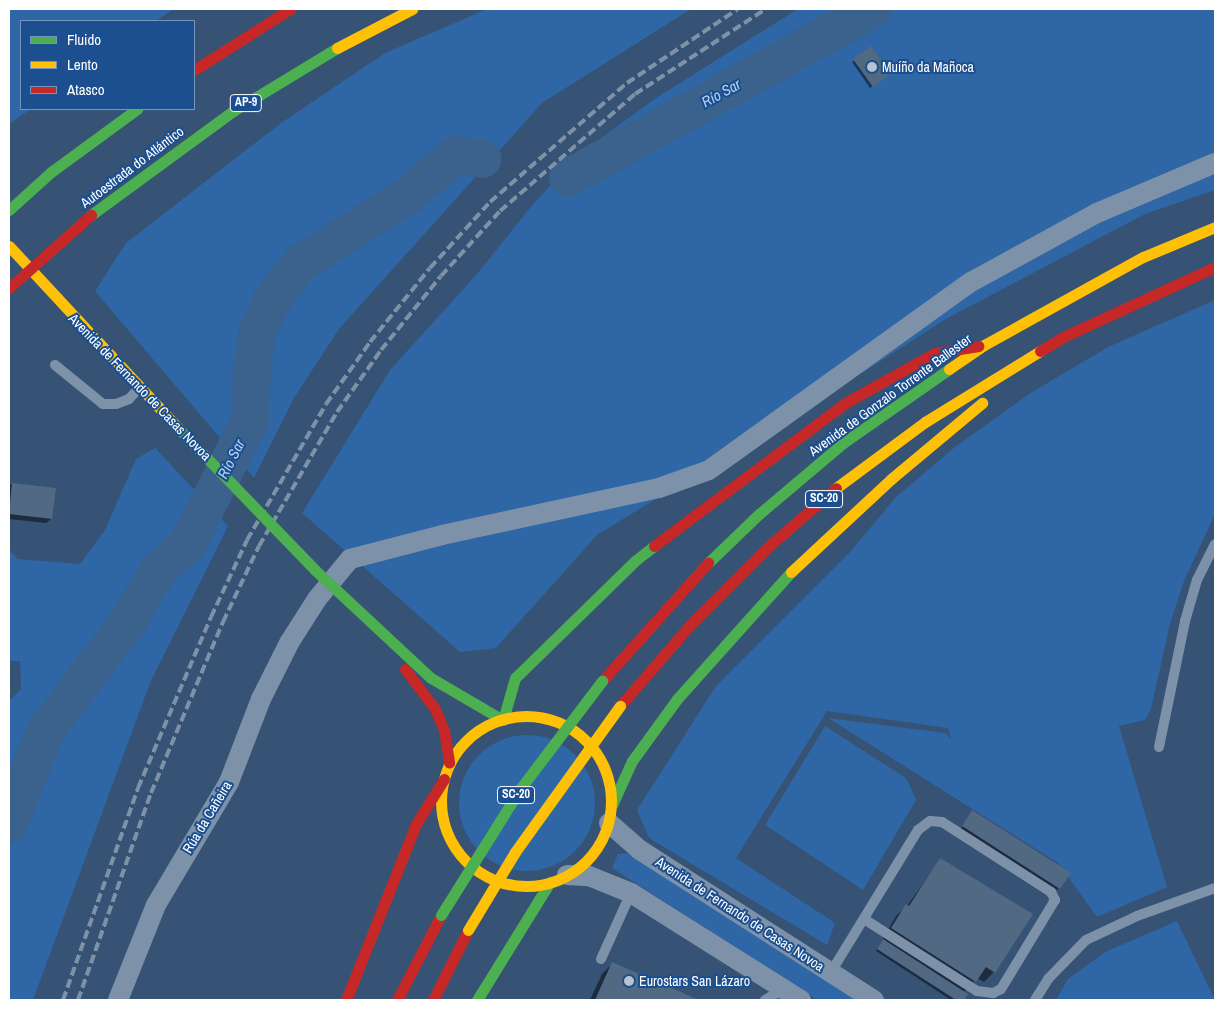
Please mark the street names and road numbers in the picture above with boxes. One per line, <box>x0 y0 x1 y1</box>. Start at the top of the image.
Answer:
road number: AP-9 <box>230 94 262 112</box>
street label: Autoestrada do Atlántico <box>77 122 187 212</box>
street label: Avenida de Fernando de Casas Novoa <box>65 310 215 464</box>
street label: Avenida de Gonzalo Torrente Ballester <box>805 330 975 460</box>
road number: SC-20 <box>804 489 844 508</box>
street label: Rúa da Cañeira <box>179 778 235 856</box>
road number: SC-20 <box>496 786 536 804</box>
street label: Avenida de Fernando de Casas Novoa <box>653 853 827 975</box>

